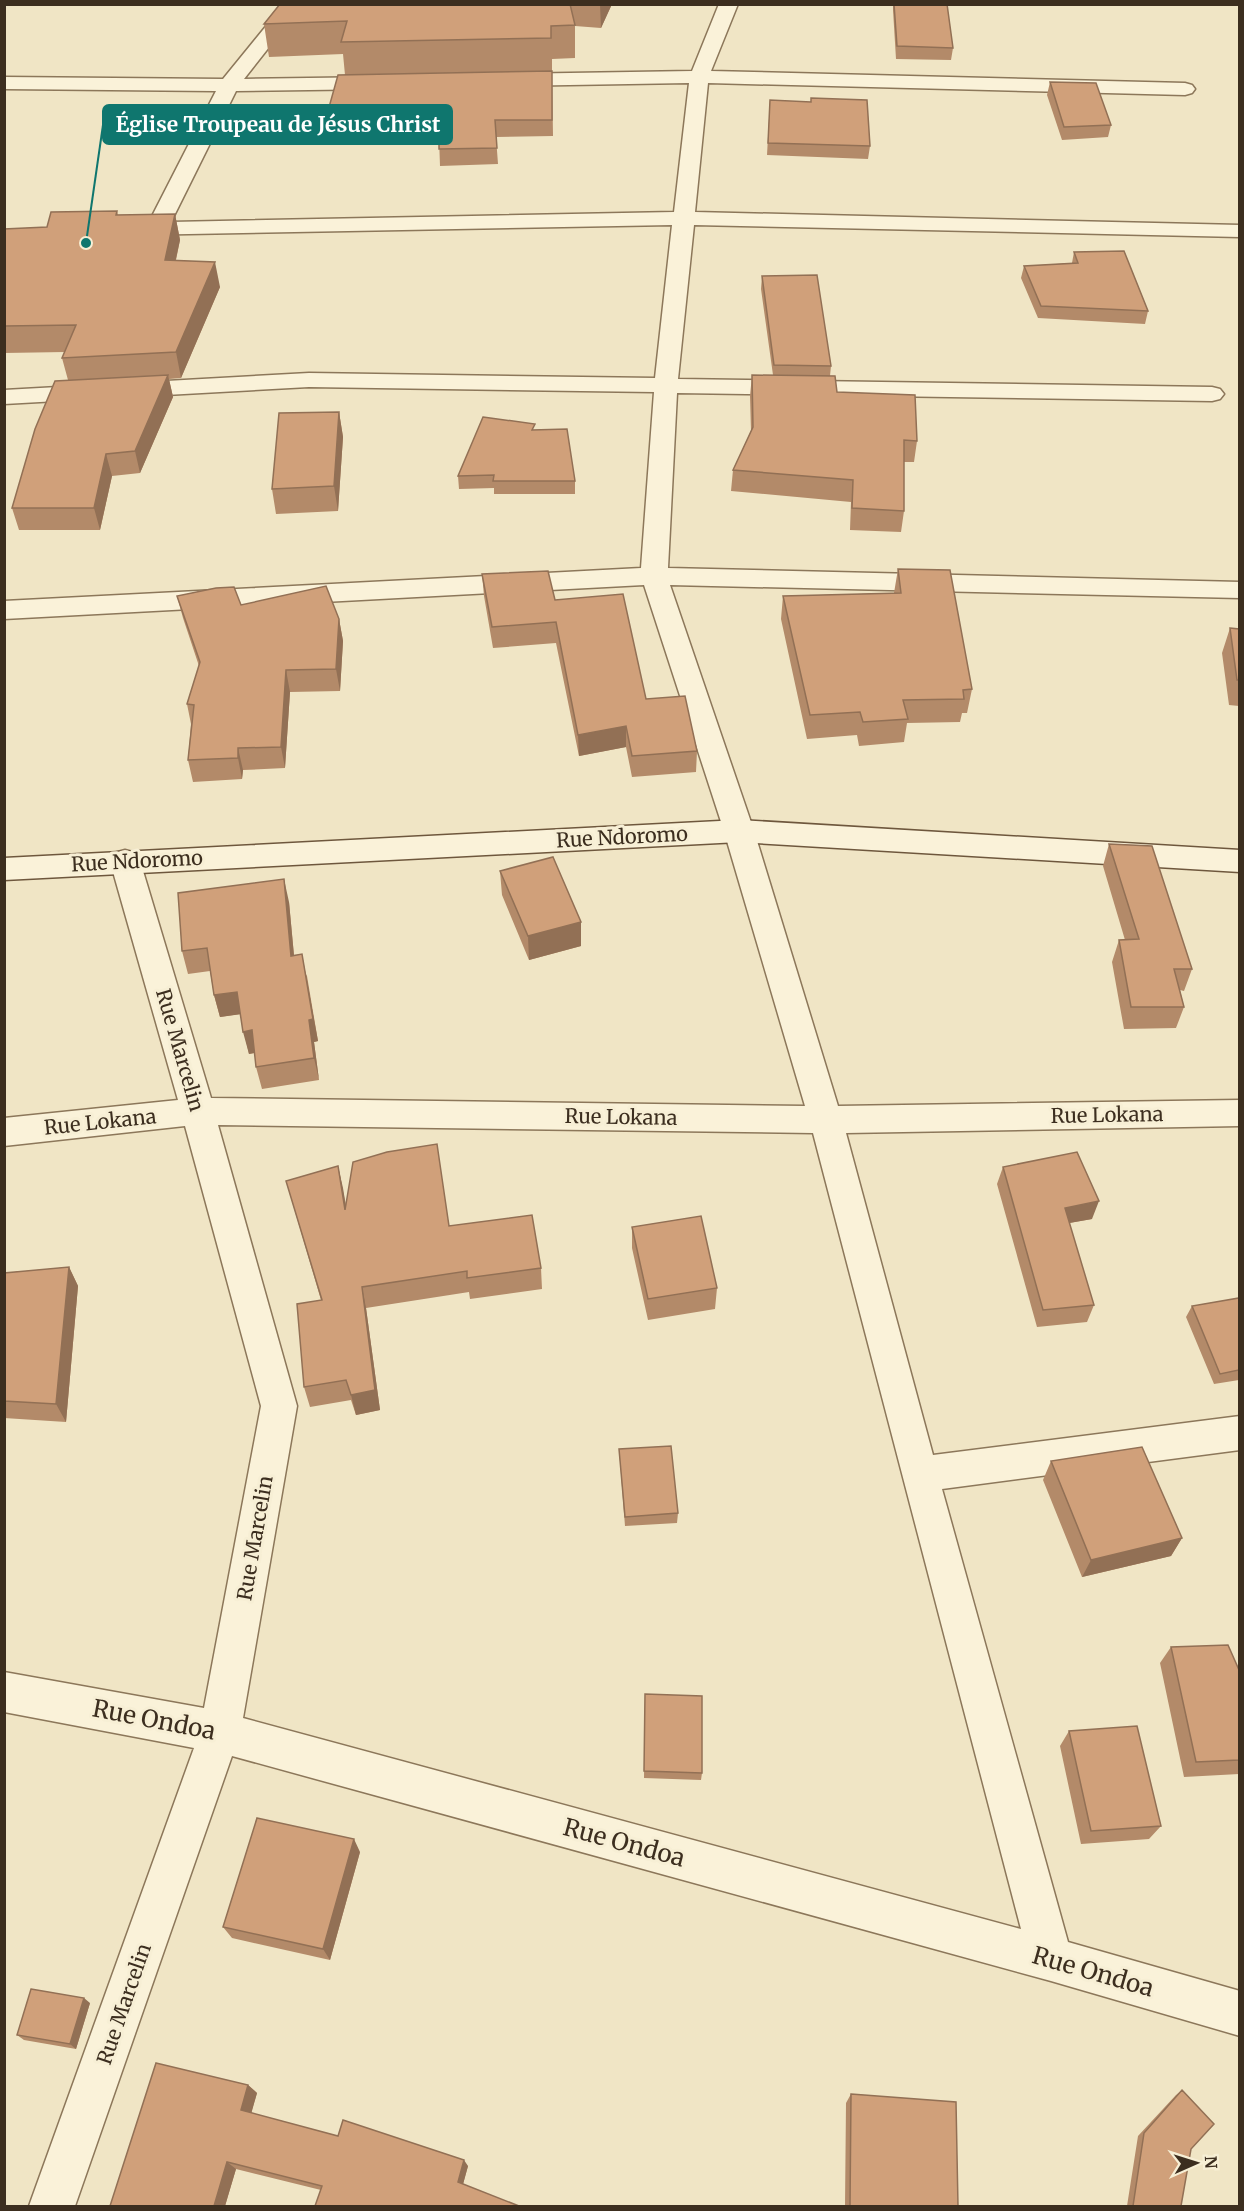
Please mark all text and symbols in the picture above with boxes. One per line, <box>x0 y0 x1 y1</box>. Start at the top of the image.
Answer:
callout: Église Troupeau de Jésus Christ <box>103 105 452 144</box>
text: Église Troupeau de Jésus Christ <box>116 110 441 138</box>
street label: Rue Ndoromo <box>555 821 689 852</box>
street label: Rue Ndoromo <box>70 845 204 876</box>
street label: Rue Marcelin <box>151 986 210 1114</box>
street label: Rue Lokana <box>1050 1101 1164 1128</box>
street label: Rue Lokana <box>43 1103 158 1140</box>
street label: Rue Lokana <box>564 1103 678 1130</box>
street label: Rue Marcelin <box>231 1473 278 1602</box>
street label: Rue Ondoa <box>90 1692 218 1747</box>
street label: Rue Ondoa <box>560 1811 689 1874</box>
street label: Rue Ondoa <box>1029 1939 1158 2004</box>
street label: Rue Marcelin <box>91 1940 156 2068</box>
north arrow <box>1166 2133 1226 2193</box>
text: N <box>1201 2155 1221 2169</box>

